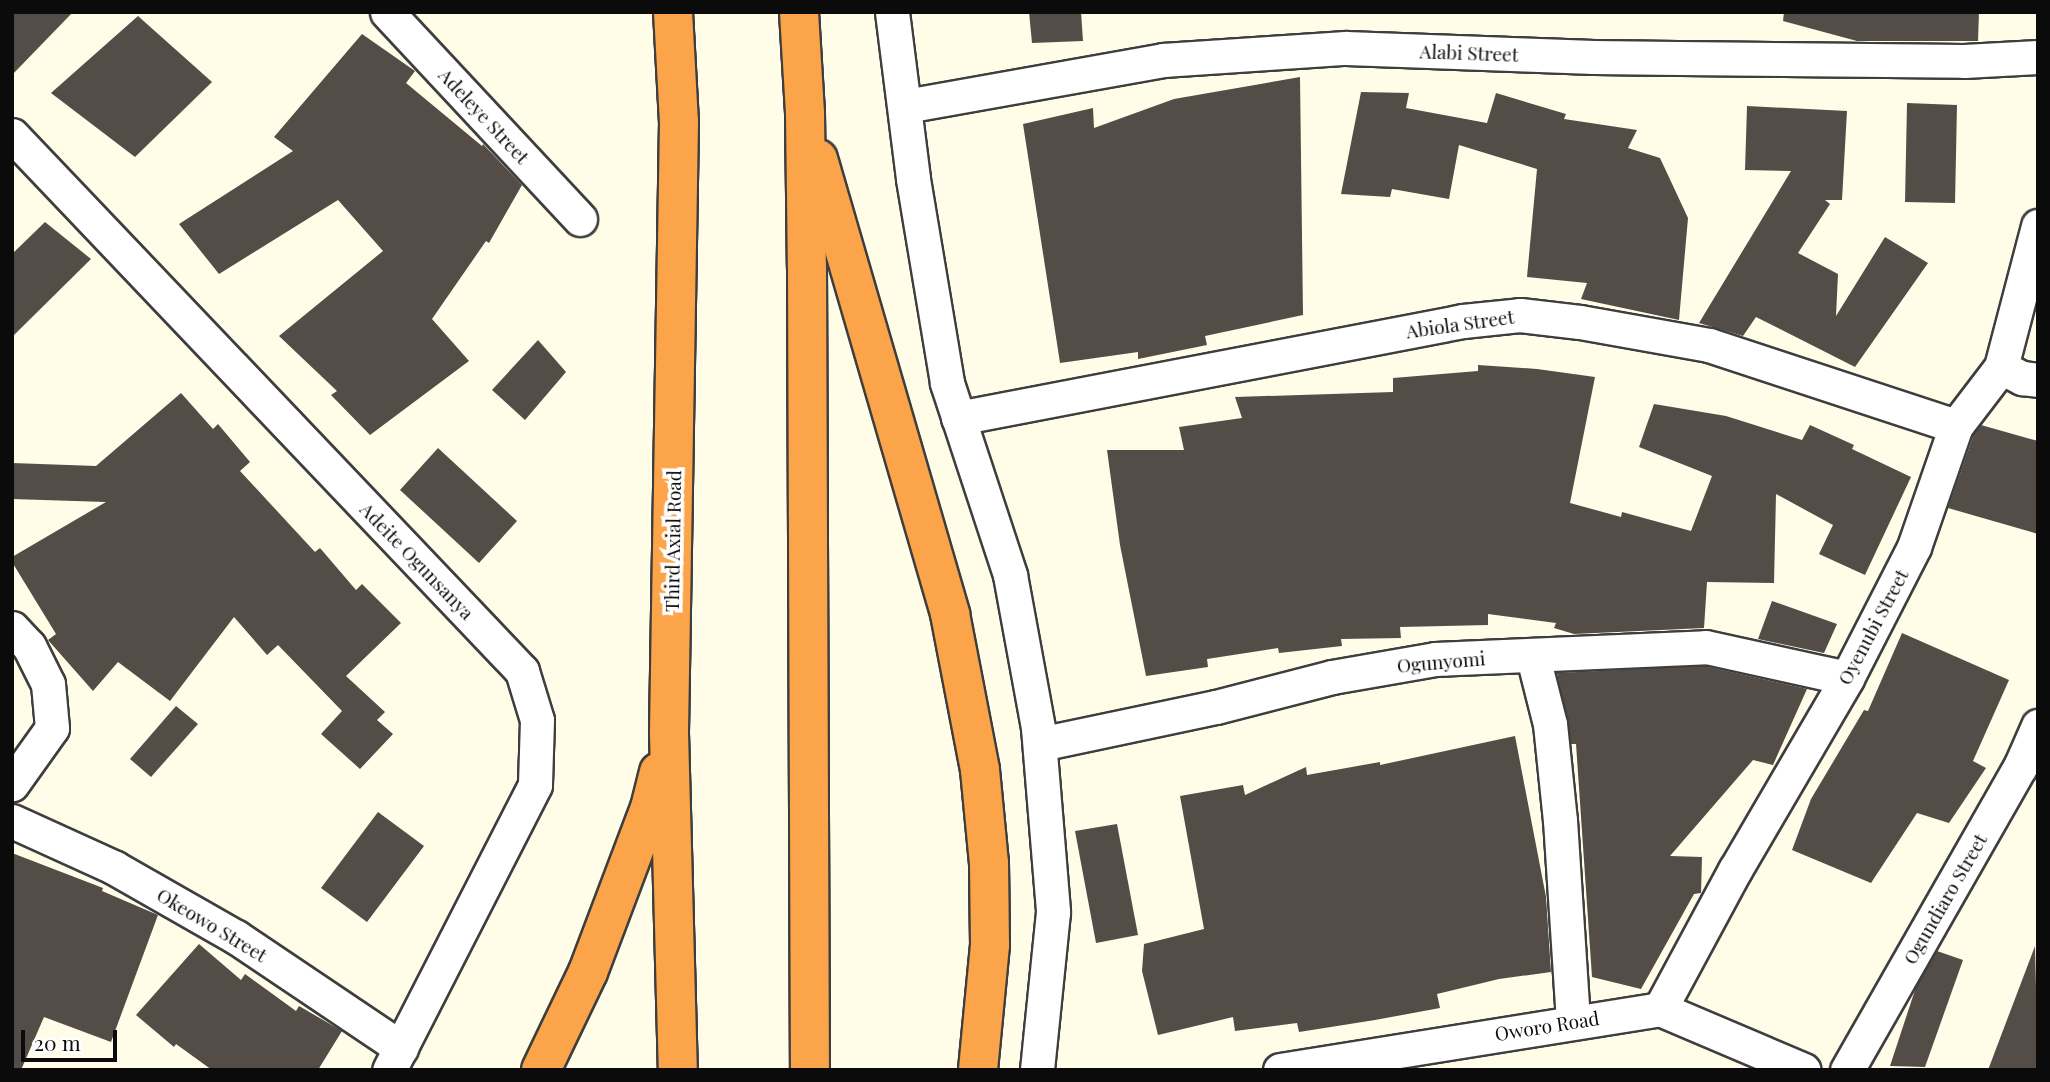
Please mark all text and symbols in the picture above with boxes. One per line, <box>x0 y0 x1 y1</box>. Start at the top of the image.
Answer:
street label: Alabi Street <box>1419 40 1519 66</box>
street label: Adeleye Street <box>434 64 534 168</box>
street label: Abiola Street <box>1404 305 1516 343</box>
street label: Third Axial Road <box>660 470 686 612</box>
street label: Adeite Ogunsanya <box>355 498 479 624</box>
street label: Oyenubi Street <box>1833 565 1913 689</box>
street label: Ogunyomi <box>1396 647 1486 677</box>
street label: Ogundiaro Street <box>1898 830 1992 968</box>
street label: Okeowo Street <box>153 883 271 967</box>
street label: Oworo Road <box>1493 1006 1601 1046</box>
scale bar <box>24 1016 121 1060</box>
text: 20 m <box>34 1028 81 1056</box>

